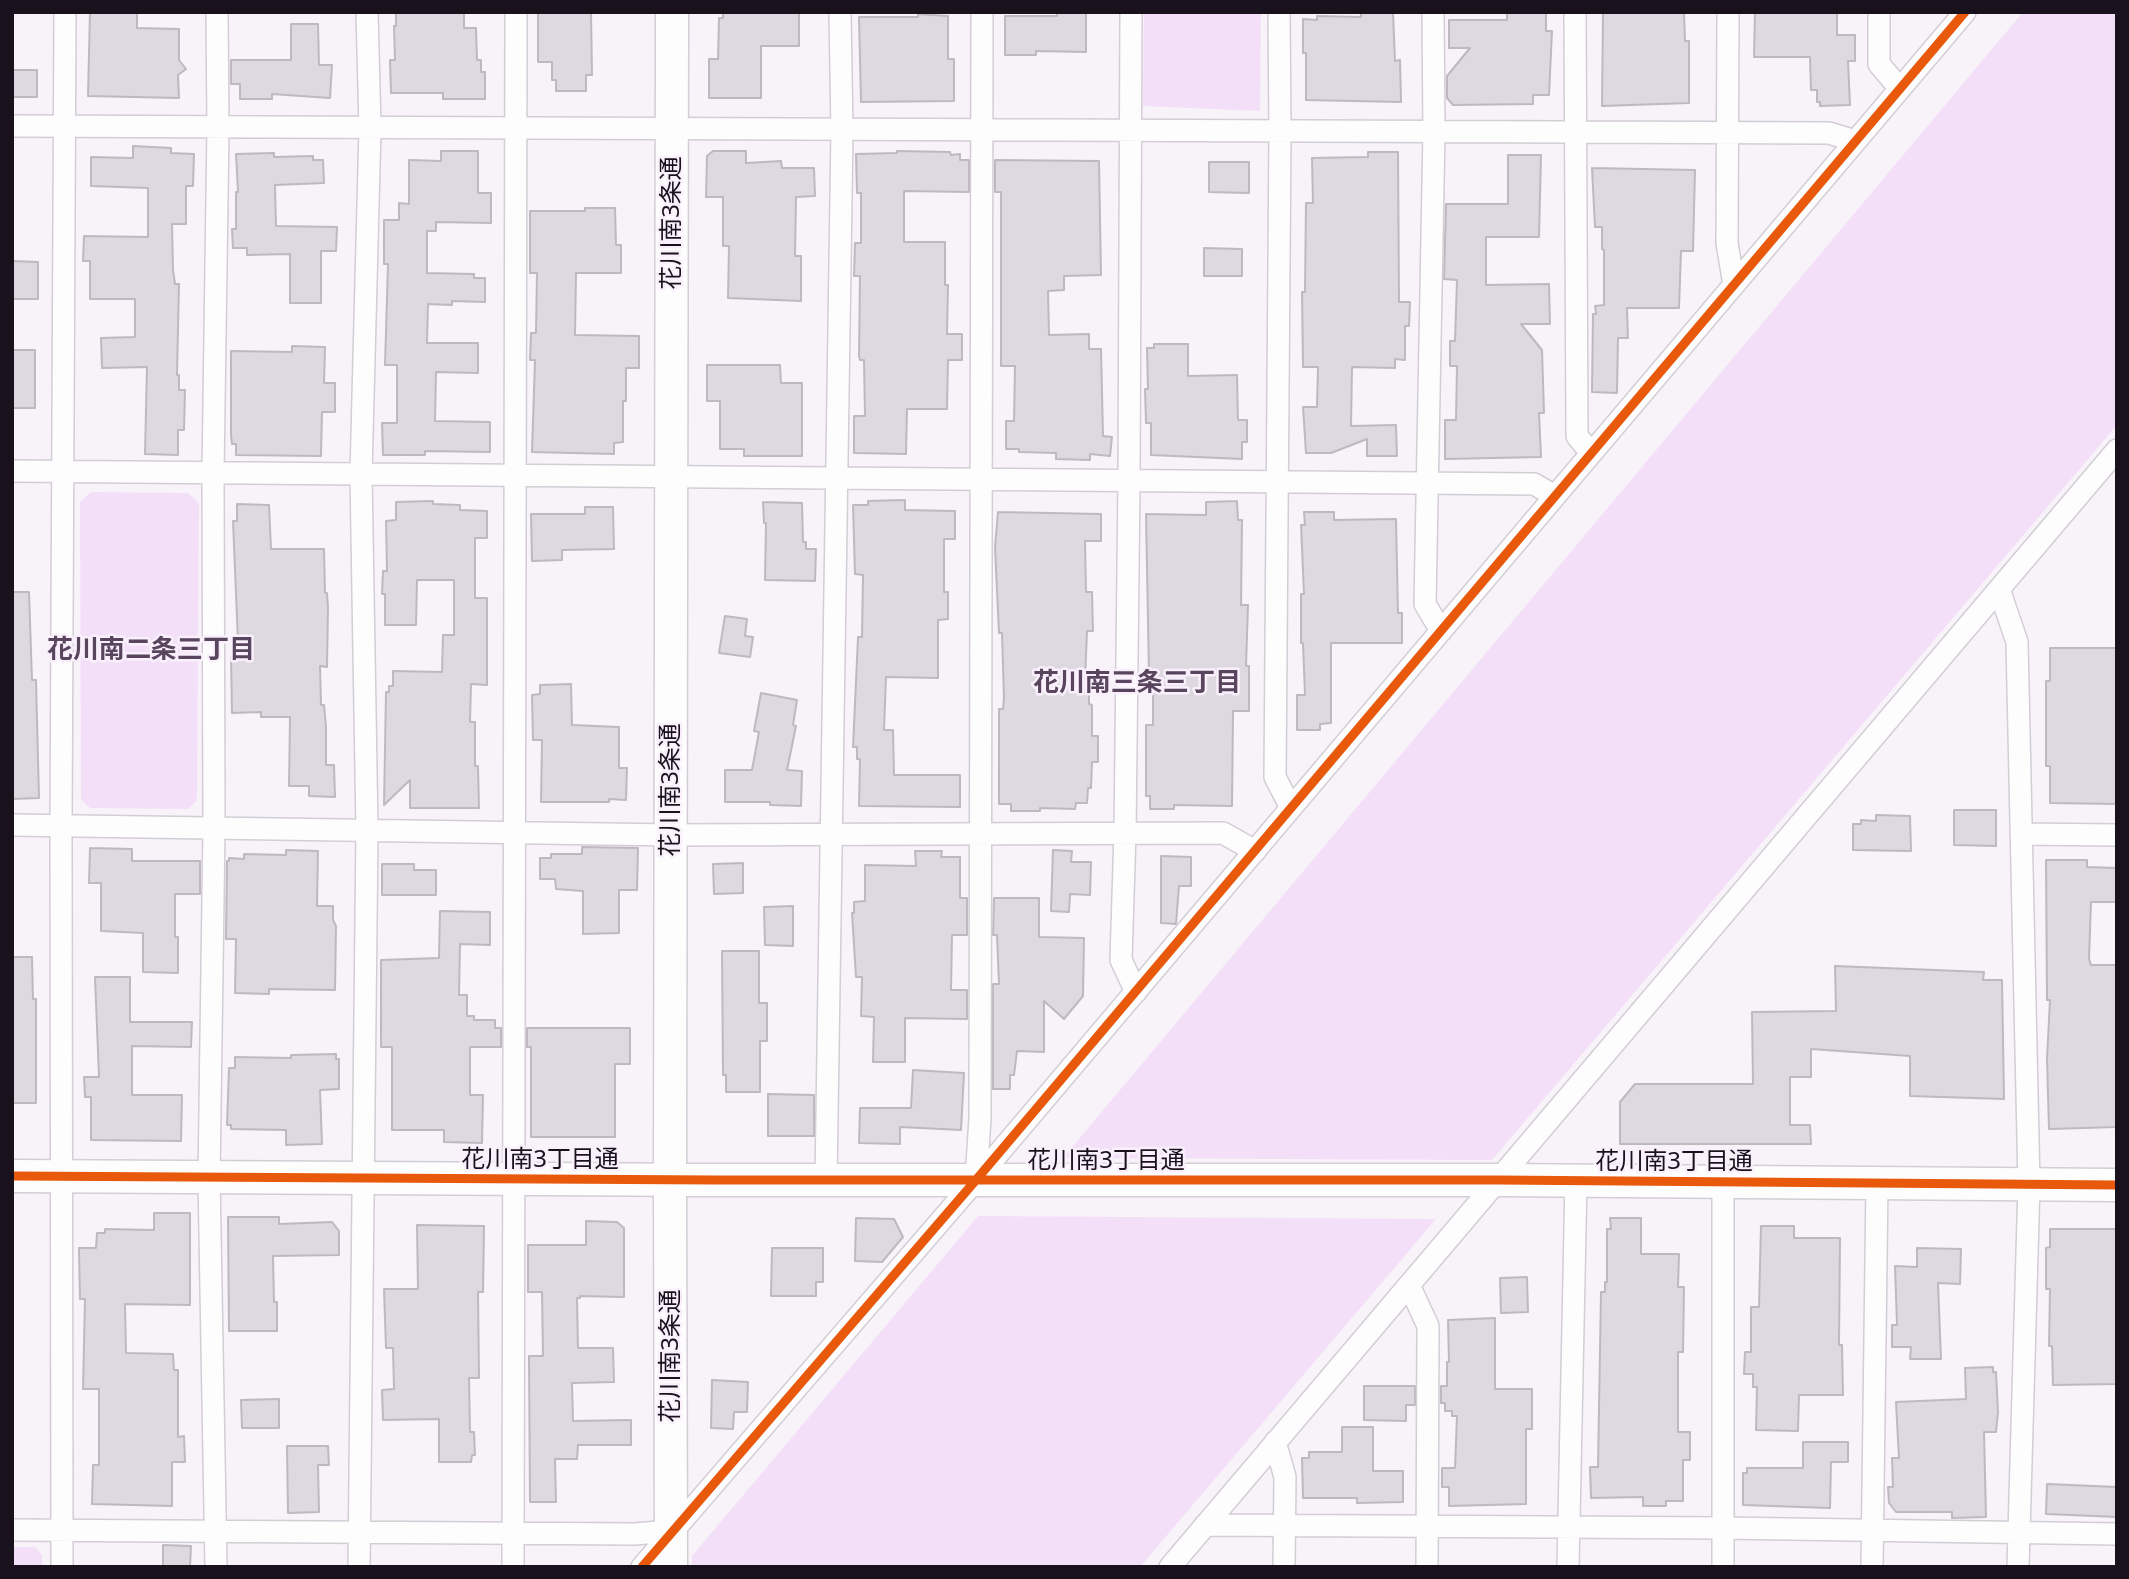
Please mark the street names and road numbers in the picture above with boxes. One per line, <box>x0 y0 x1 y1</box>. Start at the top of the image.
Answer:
street label: 花川南3条通 <box>658 156 686 290</box>
street label: 花川南3条通 <box>657 723 685 857</box>
street label: 花川南3丁目通 <box>461 1146 619 1174</box>
street label: 花川南3丁目通 <box>1027 1147 1185 1175</box>
street label: 花川南3丁目通 <box>1595 1148 1753 1176</box>
street label: 花川南3条通 <box>657 1289 685 1423</box>

